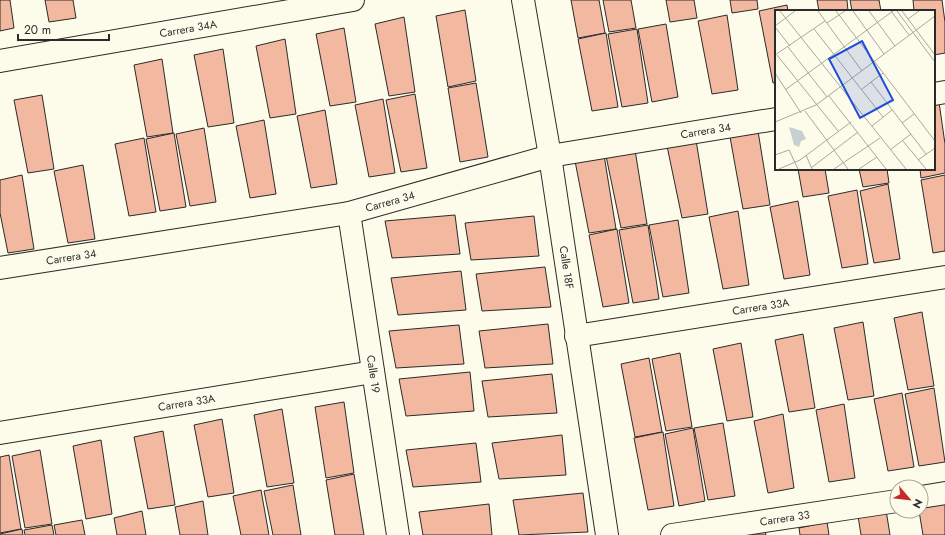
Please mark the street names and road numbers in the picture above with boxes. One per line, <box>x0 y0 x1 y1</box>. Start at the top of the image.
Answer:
street label: Carrera 34A <box>158 16 219 41</box>
street label: Carrera 34 <box>679 118 733 143</box>
street label: Carrera 34 <box>363 187 417 216</box>
street label: Carrera 34 <box>45 245 98 269</box>
street label: Calle 18F <box>556 245 578 290</box>
street label: Carrera 33A <box>731 294 791 319</box>
street label: Calle 19 <box>363 354 384 394</box>
street label: Carrera 33A <box>157 390 217 415</box>
street label: Carrera 33 <box>759 506 811 530</box>

